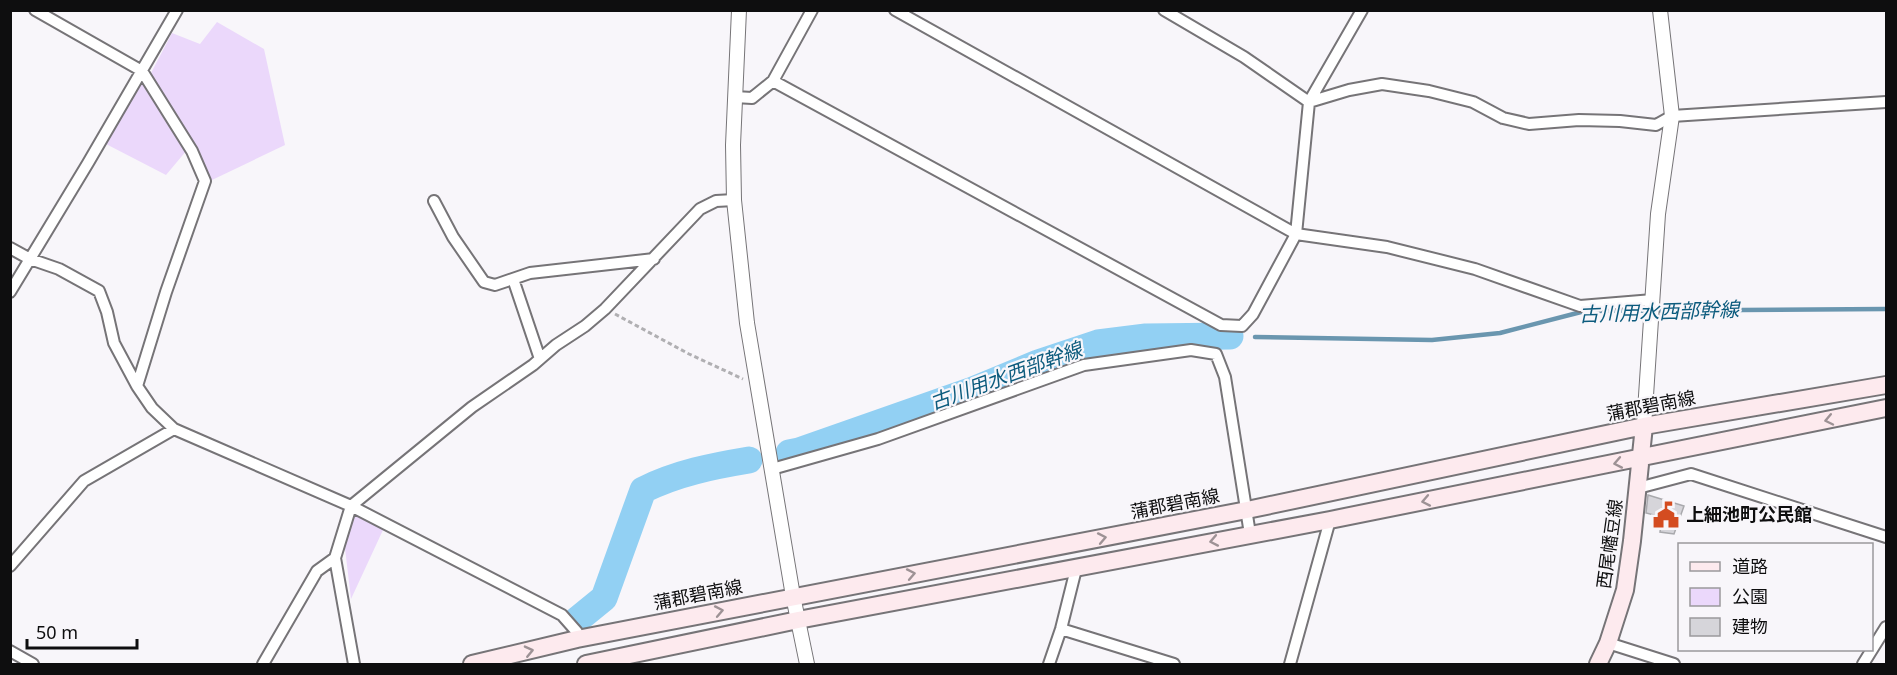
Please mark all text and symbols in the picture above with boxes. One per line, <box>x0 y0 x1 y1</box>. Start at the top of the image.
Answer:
water label: 古川用水西部幹線 <box>1579 295 1742 328</box>
water label: 古川用水西部幹線 <box>926 334 1088 416</box>
street label: 蒲郡碧南線 <box>1604 385 1697 425</box>
one-way arrow <box>1824 413 1834 426</box>
one-way arrow <box>1613 456 1623 469</box>
street label: 蒲郡碧南線 <box>1128 483 1221 523</box>
one-way arrow <box>1422 494 1432 507</box>
street label: 西尾幡豆線 <box>1591 498 1627 590</box>
public building icon: 上細池町公民館 <box>1651 500 1681 530</box>
place label: 上細池町公民館 <box>1686 502 1812 526</box>
one-way arrow <box>1098 532 1107 544</box>
one-way arrow <box>1209 534 1219 547</box>
legend <box>1678 543 1873 651</box>
text: 道路 <box>1732 554 1768 578</box>
one-way arrow <box>905 568 915 581</box>
street label: 蒲郡碧南線 <box>651 574 744 614</box>
text: 公園 <box>1732 584 1768 608</box>
one-way arrow <box>714 605 724 618</box>
scale bar <box>27 612 136 650</box>
text: 建物 <box>1732 614 1768 638</box>
text: 50 m <box>36 620 78 644</box>
one-way arrow <box>523 646 533 659</box>

